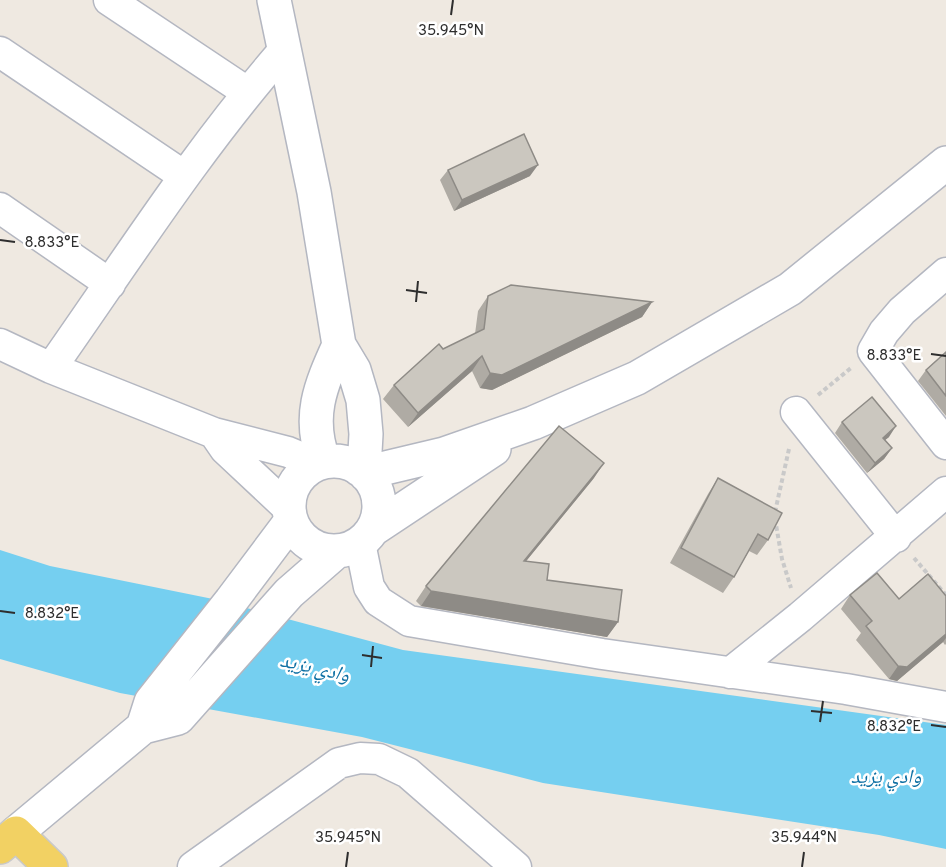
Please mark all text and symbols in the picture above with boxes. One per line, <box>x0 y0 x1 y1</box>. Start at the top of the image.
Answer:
text: 35.945°N <box>418 22 484 41</box>
text: 8.833°E <box>25 234 79 253</box>
text: 8.833°E <box>867 347 921 366</box>
text: 8.832°E <box>25 605 79 624</box>
water label: وادي يزيد <box>277 648 352 691</box>
text: 8.832°E <box>867 718 921 737</box>
water label: وادي يزيد <box>851 765 921 792</box>
text: 35.945°N <box>315 829 381 848</box>
text: 35.944°N <box>771 829 837 848</box>

